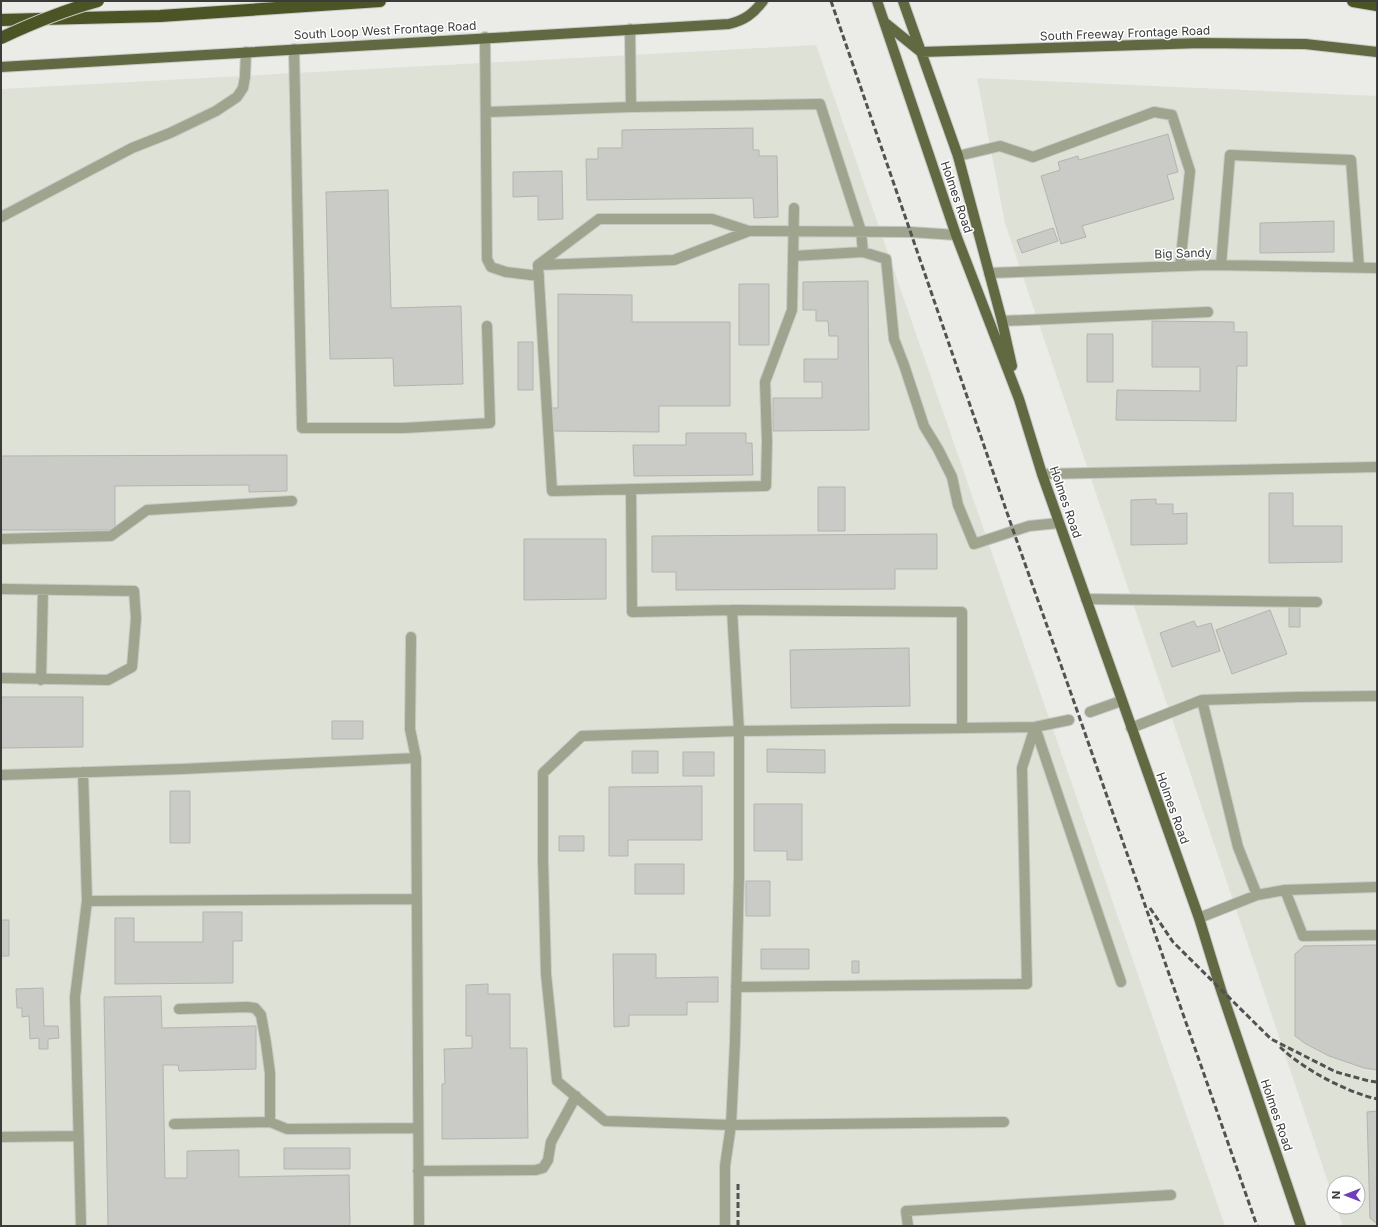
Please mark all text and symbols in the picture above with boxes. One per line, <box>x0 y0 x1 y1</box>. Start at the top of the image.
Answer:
street label: South Loop West Frontage Road <box>293 18 477 42</box>
street label: South Freeway Frontage Road <box>1040 23 1210 43</box>
street label: Holmes Road <box>938 159 976 235</box>
street label: Big Sandy <box>1154 244 1212 261</box>
street label: Holmes Road <box>1047 464 1085 540</box>
street label: Holmes Road <box>1153 770 1193 846</box>
street label: Holmes Road <box>1258 1077 1296 1153</box>
north arrow <box>1326 1175 1366 1215</box>
text: N <box>1329 1191 1343 1199</box>

